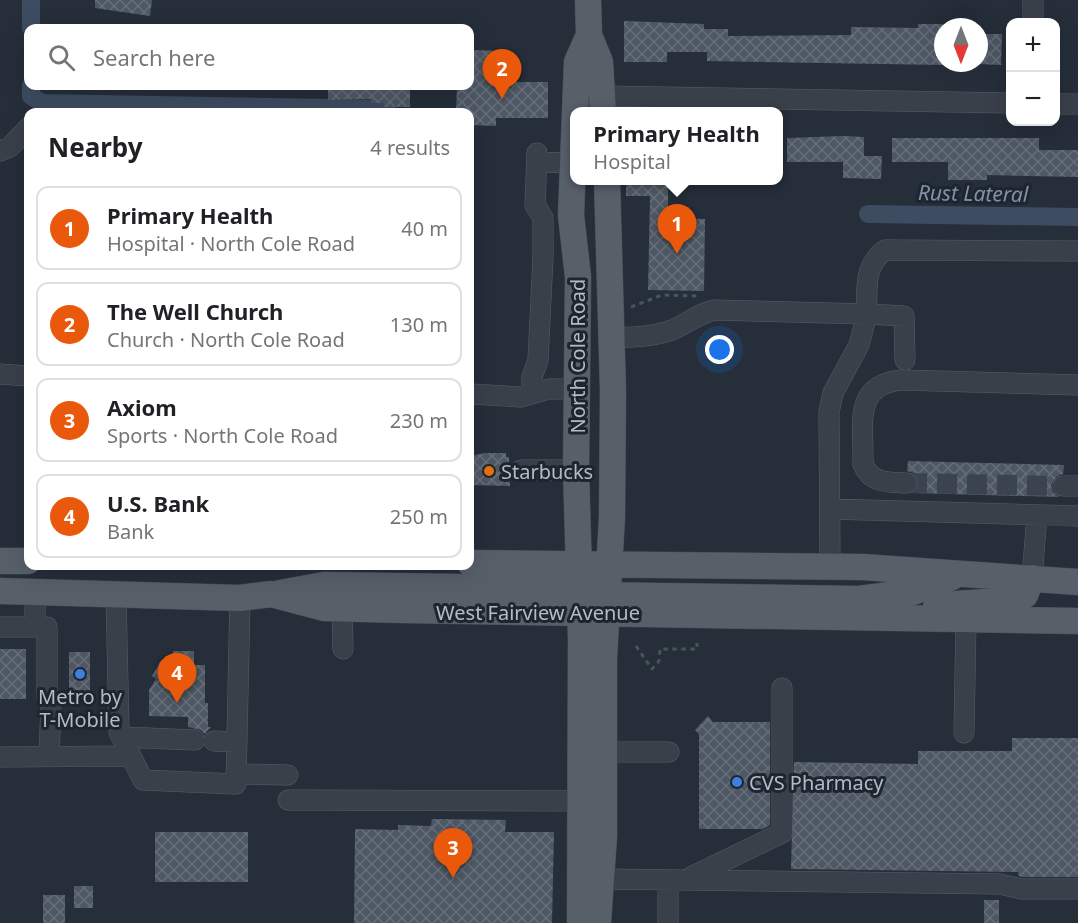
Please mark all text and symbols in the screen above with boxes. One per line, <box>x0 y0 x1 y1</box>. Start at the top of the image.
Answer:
north arrow <box>934 18 988 72</box>
map controls <box>1006 18 1060 126</box>
button: + <box>1006 18 1060 72</box>
search box <box>24 24 474 90</box>
icon: search <box>45 41 78 74</box>
text: Search here <box>93 42 215 72</box>
pin: 2 <box>482 50 522 99</box>
button: − <box>1006 72 1060 126</box>
popup <box>570 107 783 185</box>
text: Primary Health <box>593 118 760 148</box>
text: Nearby <box>48 129 143 165</box>
text: 4 results <box>370 134 450 161</box>
text: Hospital <box>593 148 671 175</box>
water label: Rust Lateral <box>918 178 1029 208</box>
text: Primary Health <box>107 200 273 230</box>
pin: 1 <box>658 204 696 254</box>
text: 1 <box>64 215 75 242</box>
text: 40 m <box>401 215 448 242</box>
text: Hospital · North Cole Road <box>107 230 355 257</box>
street label: North Cole Road <box>564 279 591 433</box>
text: The Well Church <box>107 296 283 326</box>
text: 2 <box>64 311 75 338</box>
text: 130 m <box>390 311 448 338</box>
text: Church · North Cole Road <box>107 326 345 353</box>
your location <box>705 335 734 364</box>
text: Axiom <box>107 392 177 422</box>
text: 3 <box>64 407 75 434</box>
text: 230 m <box>390 407 448 434</box>
text: Sports · North Cole Road <box>107 422 338 449</box>
place label: Starbucks <box>501 458 593 485</box>
marker: Starbucks <box>482 464 496 478</box>
text: U.S. Bank <box>107 488 209 518</box>
text: 4 <box>64 503 75 530</box>
text: 250 m <box>390 503 448 530</box>
text: Bank <box>107 518 154 545</box>
street label: West Fairview Avenue <box>436 599 640 626</box>
pin: 4 <box>158 654 196 703</box>
marker: Metro by T-Mobile <box>73 667 87 681</box>
place label: Metro by T-Mobile <box>38 683 123 733</box>
place label: CVS Pharmacy <box>749 769 884 796</box>
marker: CVS Pharmacy <box>730 775 744 789</box>
pin: 3 <box>434 828 472 878</box>

